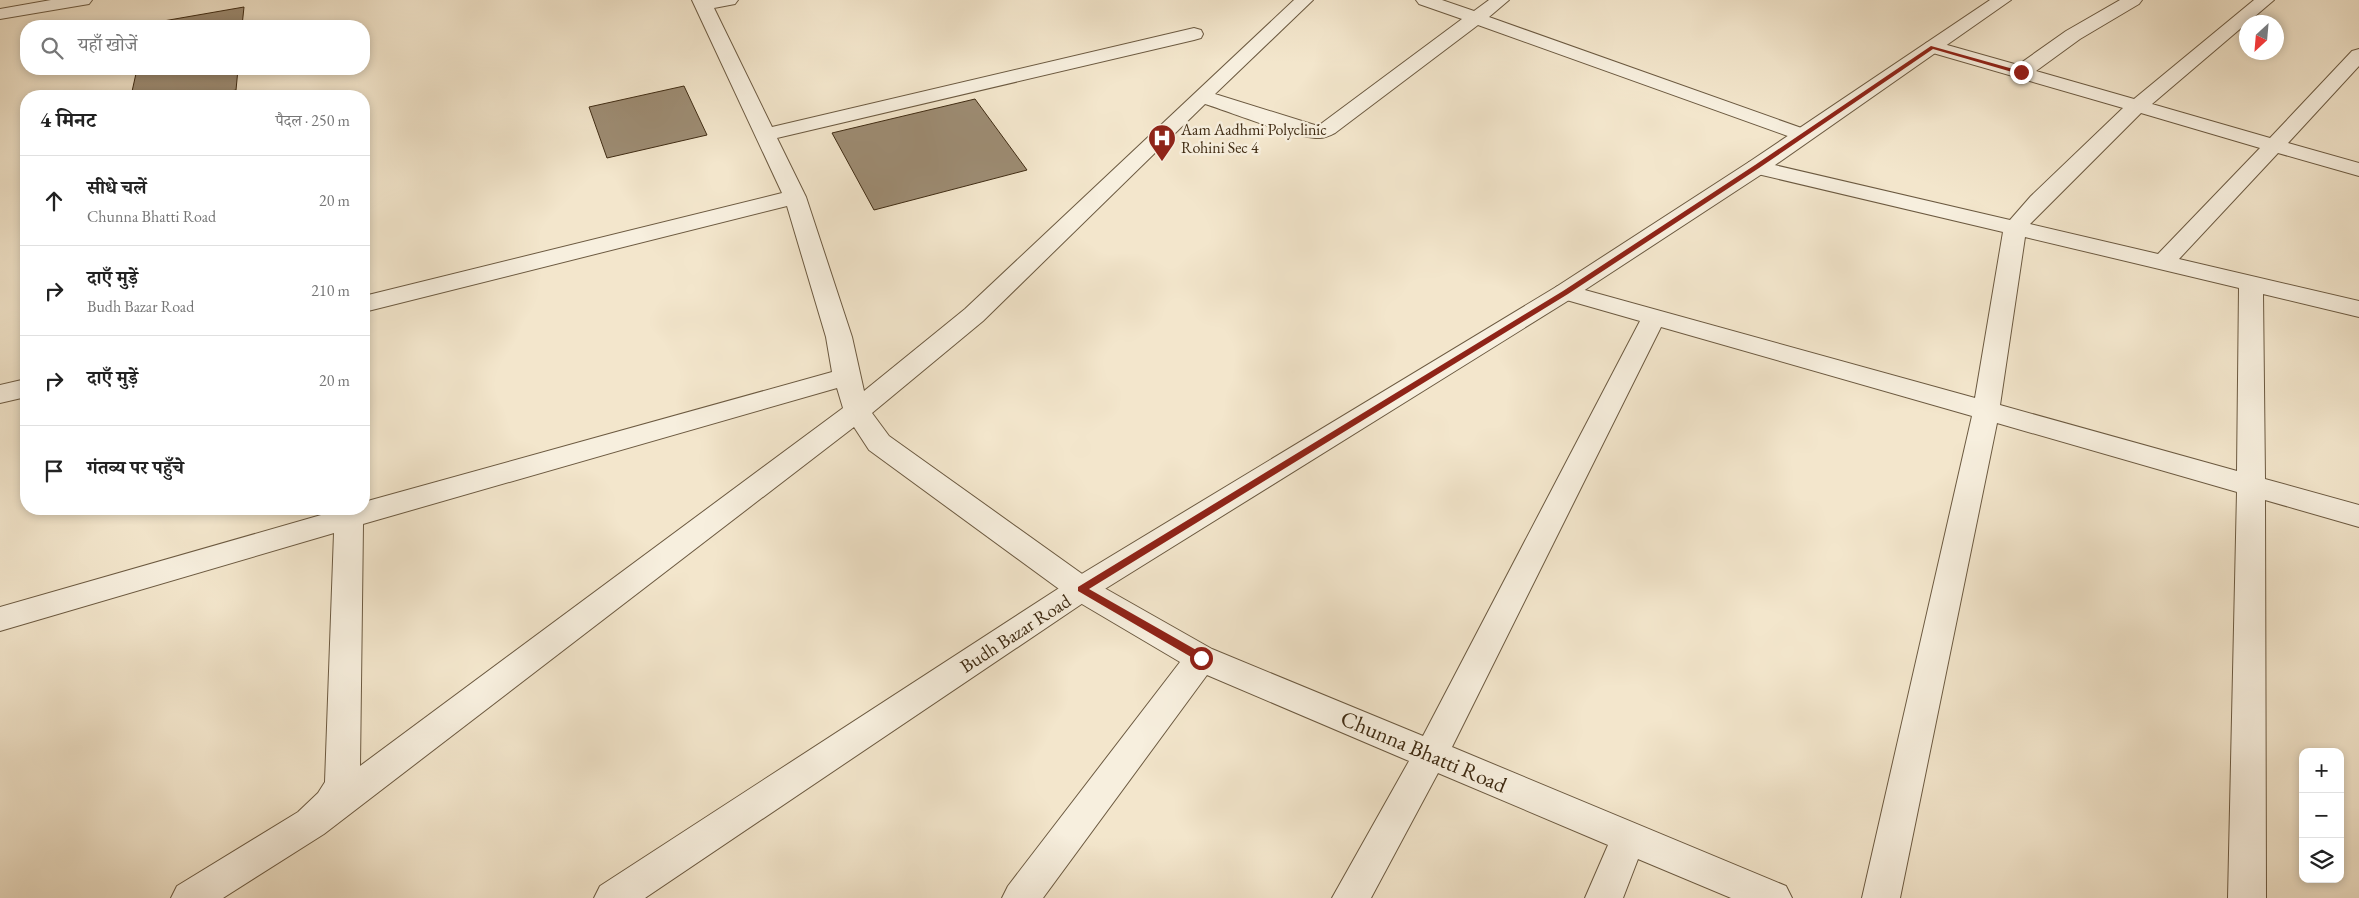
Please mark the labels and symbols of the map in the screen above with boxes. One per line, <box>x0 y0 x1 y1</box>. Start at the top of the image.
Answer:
north arrow <box>2239 15 2284 60</box>
route end <box>2010 61 2033 84</box>
place label: Aam Aadhmi Polyclinic Rohini Sec 4 <box>1180 119 1327 158</box>
hospital icon: Aam Aadhmi Polyclinic Rohini Sec 4 <box>1147 123 1177 162</box>
street label: Budh Bazar Road <box>955 588 1076 679</box>
route start <box>1190 647 1213 670</box>
street label: Chunna Bhatti Road <box>1336 703 1512 800</box>

